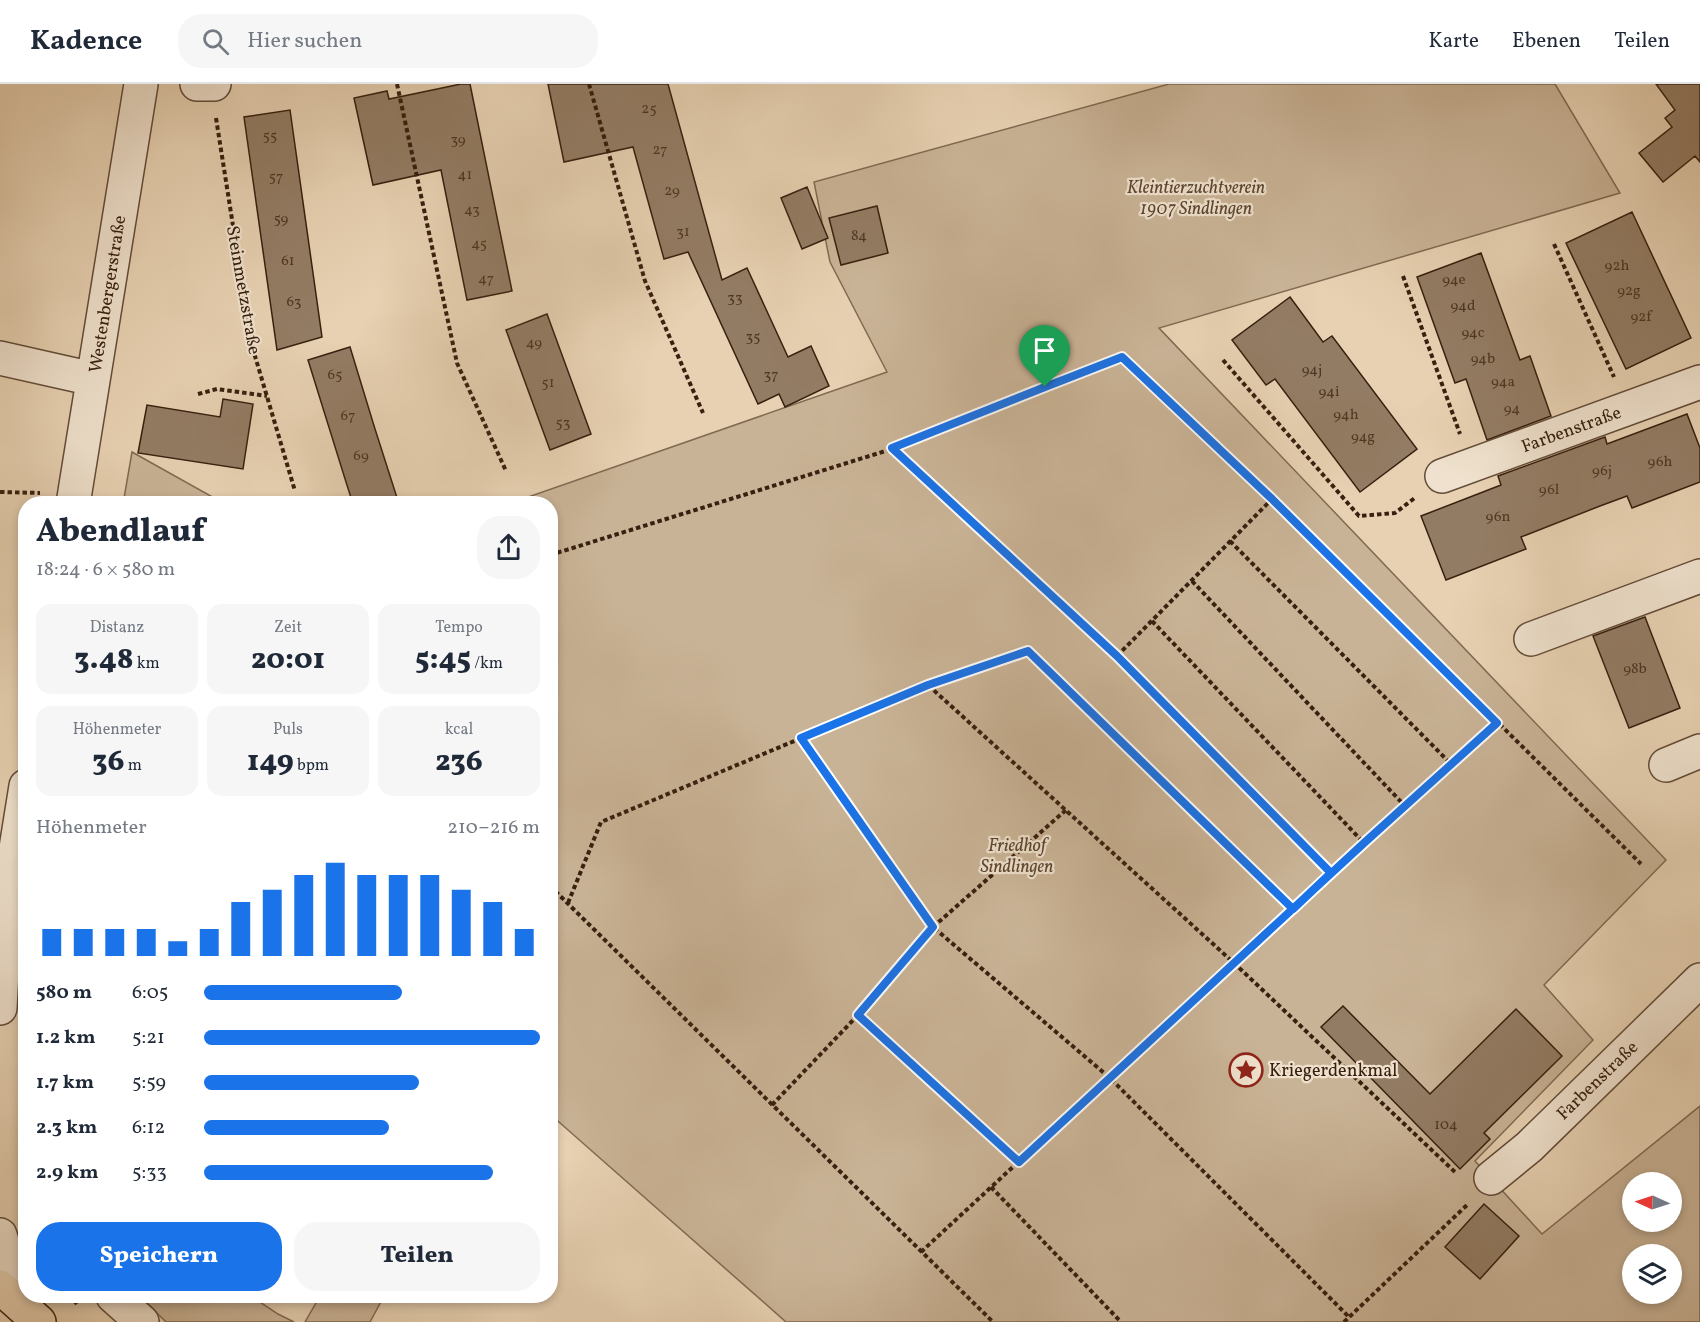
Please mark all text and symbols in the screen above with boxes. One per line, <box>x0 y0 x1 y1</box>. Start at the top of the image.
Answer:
search box <box>178 14 598 68</box>
text: Kadence <box>30 22 142 61</box>
icon: search <box>199 25 232 58</box>
text: Hier suchen <box>247 26 362 57</box>
text: Karte <box>1428 27 1479 56</box>
text: Ebenen <box>1512 27 1581 56</box>
text: Teilen <box>1614 27 1670 56</box>
house number: 25 <box>641 99 657 120</box>
house number: 55 <box>263 126 277 147</box>
house number: 39 <box>450 130 466 151</box>
house number: 27 <box>653 140 667 161</box>
house number: 41 <box>458 165 472 186</box>
house number: 57 <box>269 167 283 188</box>
park label: Kleintierzuchtverein 1907 Sindlingen <box>1127 176 1265 222</box>
house number: 29 <box>664 181 680 202</box>
house number: 43 <box>464 200 480 221</box>
house number: 59 <box>274 209 289 230</box>
street label: Westenbergerstraße <box>84 214 133 375</box>
house number: 31 <box>676 222 690 243</box>
street label: Steinmetzstraße <box>219 224 266 357</box>
house number: 84 <box>851 226 867 247</box>
house number: 45 <box>471 234 487 255</box>
house number: 61 <box>281 251 295 272</box>
house number: 92h <box>1605 256 1629 277</box>
house number: 47 <box>478 269 494 290</box>
house number: 94e <box>1442 270 1466 291</box>
house number: 92g <box>1617 281 1641 302</box>
house number: 33 <box>727 288 743 309</box>
house number: 63 <box>286 292 302 313</box>
house number: 94d <box>1451 296 1475 317</box>
house number: 92f <box>1631 307 1653 328</box>
house number: 94c <box>1461 323 1485 344</box>
pin <box>1019 325 1070 387</box>
house number: 35 <box>746 327 760 348</box>
house number: 49 <box>526 333 542 354</box>
icon: arrive <box>1028 334 1061 367</box>
house number: 94b <box>1471 349 1495 370</box>
house number: 94j <box>1302 360 1322 381</box>
house number: 65 <box>328 365 342 386</box>
house number: 37 <box>764 365 778 386</box>
house number: 94a <box>1491 372 1515 393</box>
house number: 51 <box>541 373 555 394</box>
house number: 94i <box>1319 382 1339 403</box>
house number: 94 <box>1504 399 1520 420</box>
street label: Farbenstraße <box>1518 401 1625 460</box>
house number: 94h <box>1333 405 1359 426</box>
house number: 67 <box>341 406 355 427</box>
house number: 53 <box>556 413 570 434</box>
house number: 94g <box>1351 427 1375 448</box>
house number: 69 <box>353 446 369 467</box>
house number: 96h <box>1648 452 1673 473</box>
house number: 96j <box>1592 461 1612 482</box>
house number: 96l <box>1539 480 1559 501</box>
house number: 96n <box>1486 507 1511 528</box>
text: Abendlauf <box>36 510 205 556</box>
button: share <box>477 516 540 579</box>
text: 18:24 · 6 × 580 m <box>36 556 175 584</box>
text: Distanz <box>90 617 144 639</box>
text: Zeit <box>274 617 302 639</box>
text: Tempo <box>435 617 483 639</box>
text: 3.48 <box>74 639 134 681</box>
text: 20:01 <box>251 639 325 681</box>
text: 5:45 <box>415 639 471 681</box>
text: km <box>134 653 160 675</box>
text: /km <box>471 653 503 675</box>
house number: 98b <box>1623 659 1647 680</box>
text: Höhenmeter <box>73 719 161 741</box>
text: Puls <box>273 719 303 741</box>
text: kcal <box>445 719 473 741</box>
text: 36 <box>92 741 124 783</box>
text: 149 <box>247 741 294 783</box>
text: 236 <box>435 741 483 783</box>
text: m <box>124 755 142 777</box>
text: bpm <box>294 755 329 777</box>
text: Höhenmeter <box>36 814 147 842</box>
text: 210–216 m <box>447 814 540 842</box>
park label: Friedhof Sindlingen <box>981 834 1053 880</box>
text: 580 m <box>36 979 92 1007</box>
text: 6:05 <box>132 979 168 1007</box>
text: 1.2 km <box>36 1024 96 1052</box>
text: 5:21 <box>132 1024 165 1052</box>
street label: Farbenstraße <box>1552 1036 1644 1126</box>
place icon: Kriegerdenkmal <box>1228 1052 1264 1088</box>
place label: Kriegerdenkmal <box>1269 1059 1397 1084</box>
text: 1.7 km <box>36 1069 94 1097</box>
text: 5:59 <box>132 1069 166 1097</box>
text: 2.3 km <box>36 1114 97 1142</box>
text: 6:12 <box>132 1114 165 1142</box>
house number: 104 <box>1434 1115 1458 1136</box>
text: 2.9 km <box>36 1159 99 1187</box>
text: 5:33 <box>132 1159 167 1187</box>
north arrow <box>1622 1172 1682 1232</box>
map controls <box>1622 1172 1682 1304</box>
button: Speichern <box>36 1222 282 1291</box>
button: Teilen <box>294 1222 540 1291</box>
button: layers <box>1622 1244 1682 1304</box>

